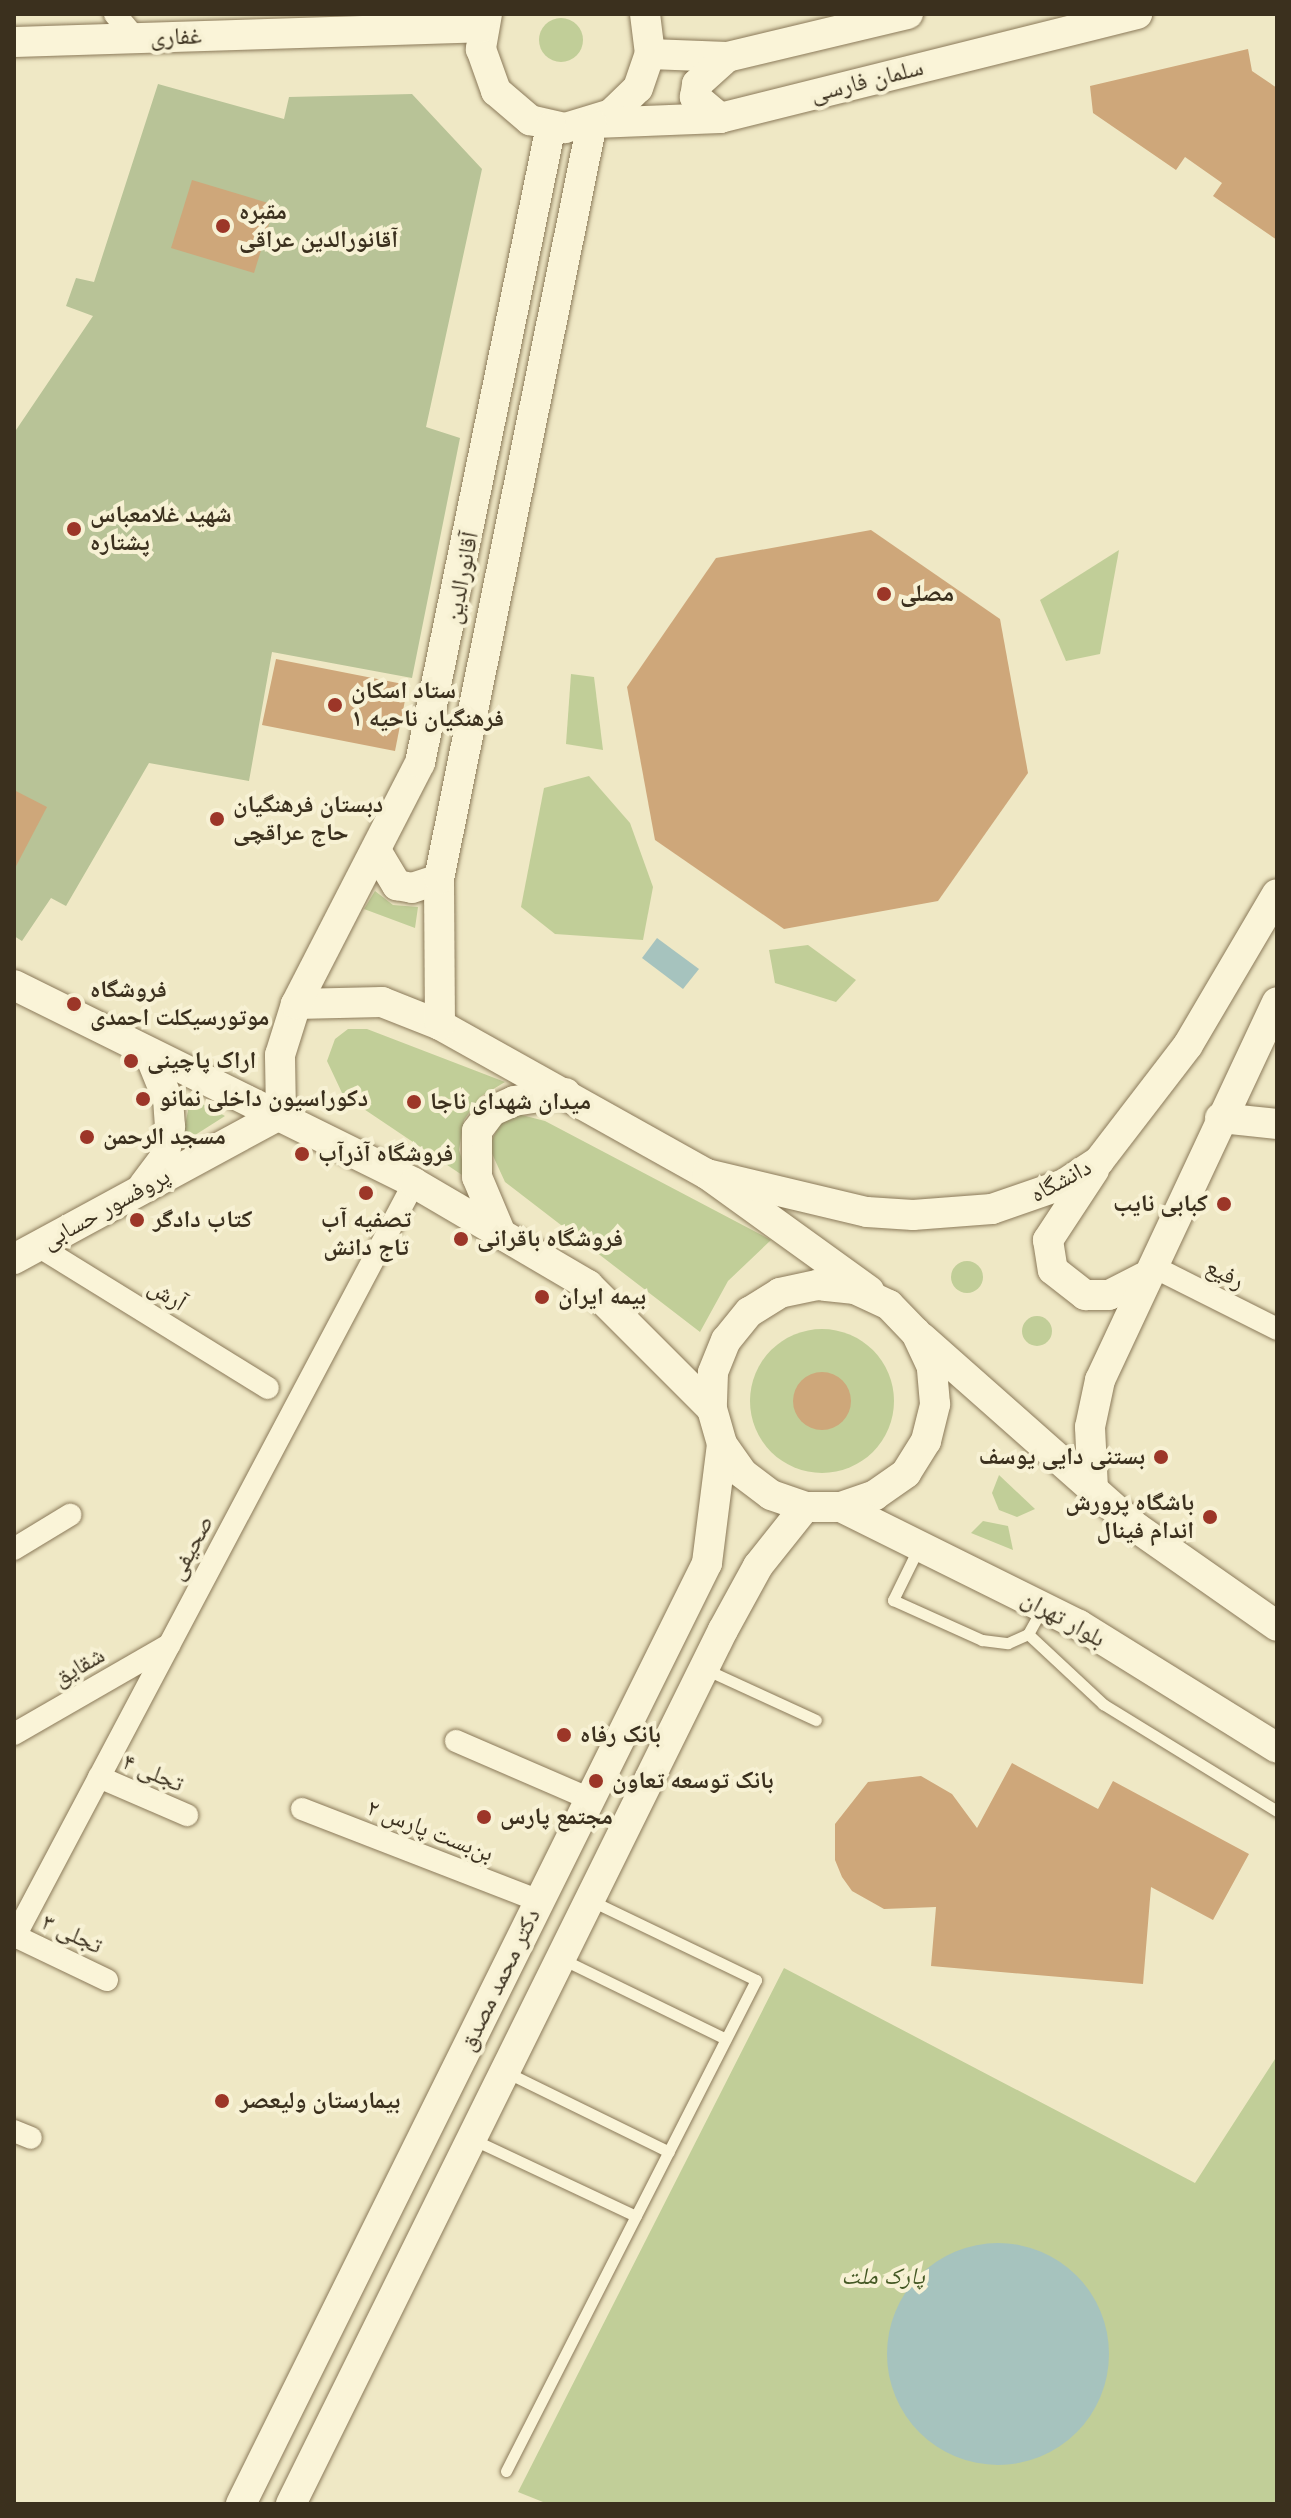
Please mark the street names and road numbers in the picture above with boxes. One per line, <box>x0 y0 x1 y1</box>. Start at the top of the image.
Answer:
street label: غفاری <box>150 22 202 52</box>
street label: سلمان فارسی <box>808 53 926 109</box>
street label: آقانورالدین <box>439 529 485 627</box>
street label: دانشگاه <box>1026 1153 1096 1209</box>
street label: پروفسور حسابی <box>37 1162 175 1256</box>
street label: رفیع <box>1201 1252 1249 1296</box>
street label: آرش <box>143 1272 191 1318</box>
street label: صحیفی <box>162 1511 220 1585</box>
street label: بلوار تهران <box>1016 1584 1110 1654</box>
street label: شقایق <box>48 1641 110 1693</box>
street label: تجلی ۴ <box>118 1747 188 1799</box>
street label: بن‌بست پارس ۲ <box>363 1794 497 1868</box>
street label: دکتر محمد مصدق <box>453 1904 547 2056</box>
street label: تجلی ۳ <box>37 1908 107 1960</box>

